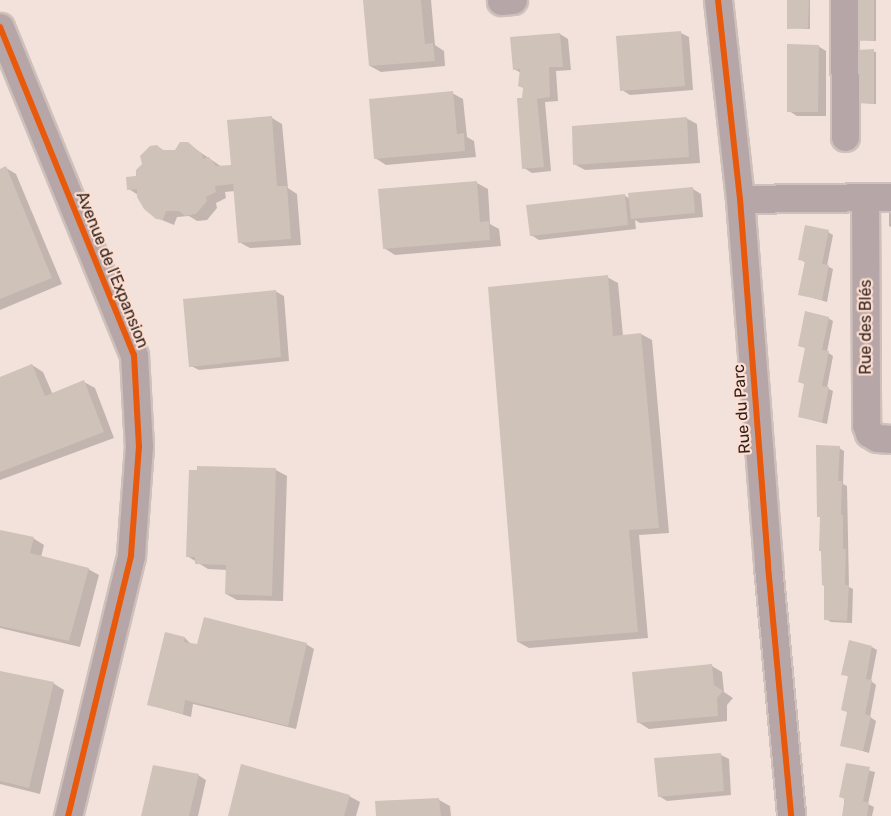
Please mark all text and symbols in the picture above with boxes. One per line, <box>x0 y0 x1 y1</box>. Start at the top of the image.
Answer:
street label: Avenue de l'Expansion <box>72 189 152 351</box>
street label: Rue des Blés <box>856 279 876 375</box>
street label: Rue du Parc <box>729 364 755 454</box>

